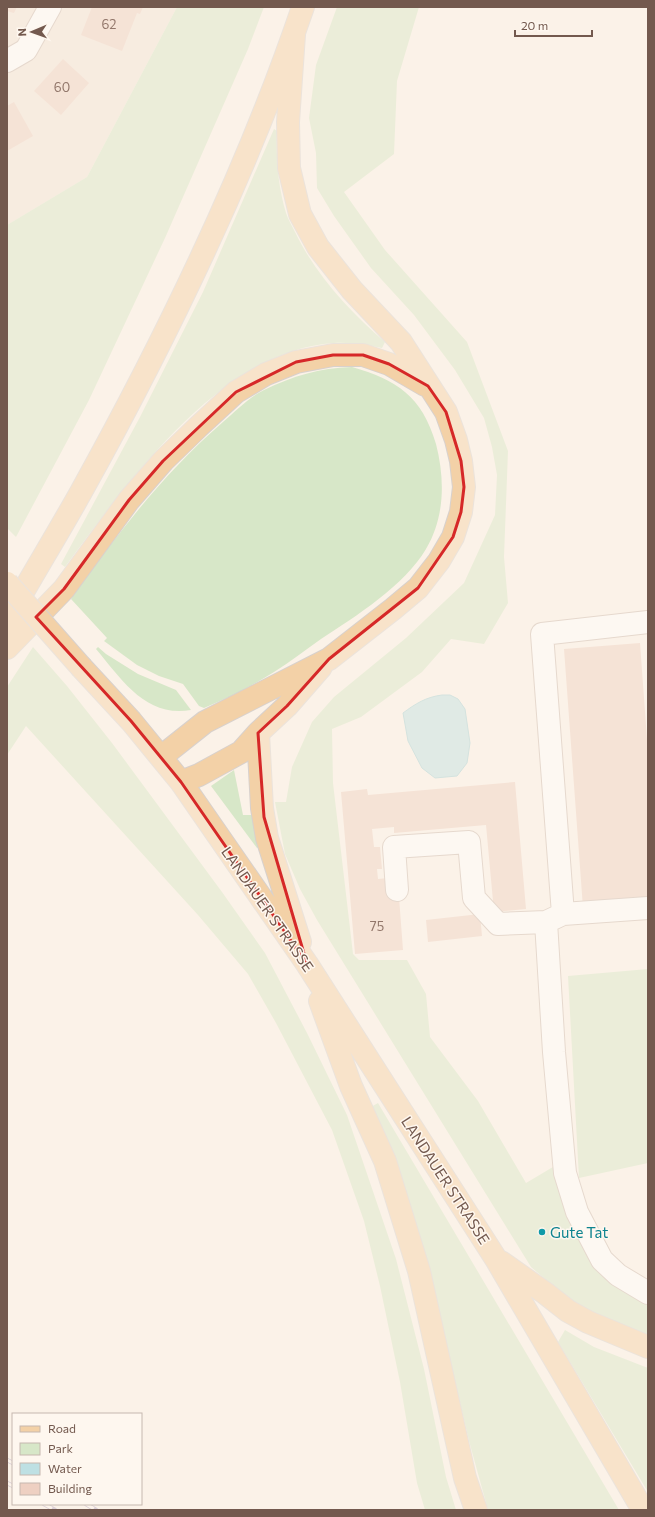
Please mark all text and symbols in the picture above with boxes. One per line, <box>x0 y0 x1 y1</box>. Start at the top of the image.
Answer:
north arrow <box>12 12 52 52</box>
scale bar <box>515 12 592 38</box>
house number: 62 <box>101 16 117 32</box>
text: 20 m <box>521 18 548 32</box>
text: N <box>15 28 28 37</box>
house number: 60 <box>54 79 70 95</box>
street label: LANDAUER STRASSE <box>218 843 318 975</box>
house number: 75 <box>370 918 384 934</box>
street label: LANDAUER STRASSE <box>398 1113 494 1247</box>
place label: Gute Tat <box>550 1223 609 1241</box>
marker: Gute Tat <box>537 1227 547 1237</box>
legend <box>12 1413 142 1505</box>
text: Road <box>48 1421 76 1435</box>
text: Park <box>48 1441 74 1455</box>
text: Water <box>48 1461 82 1475</box>
text: Building <box>48 1481 92 1495</box>

